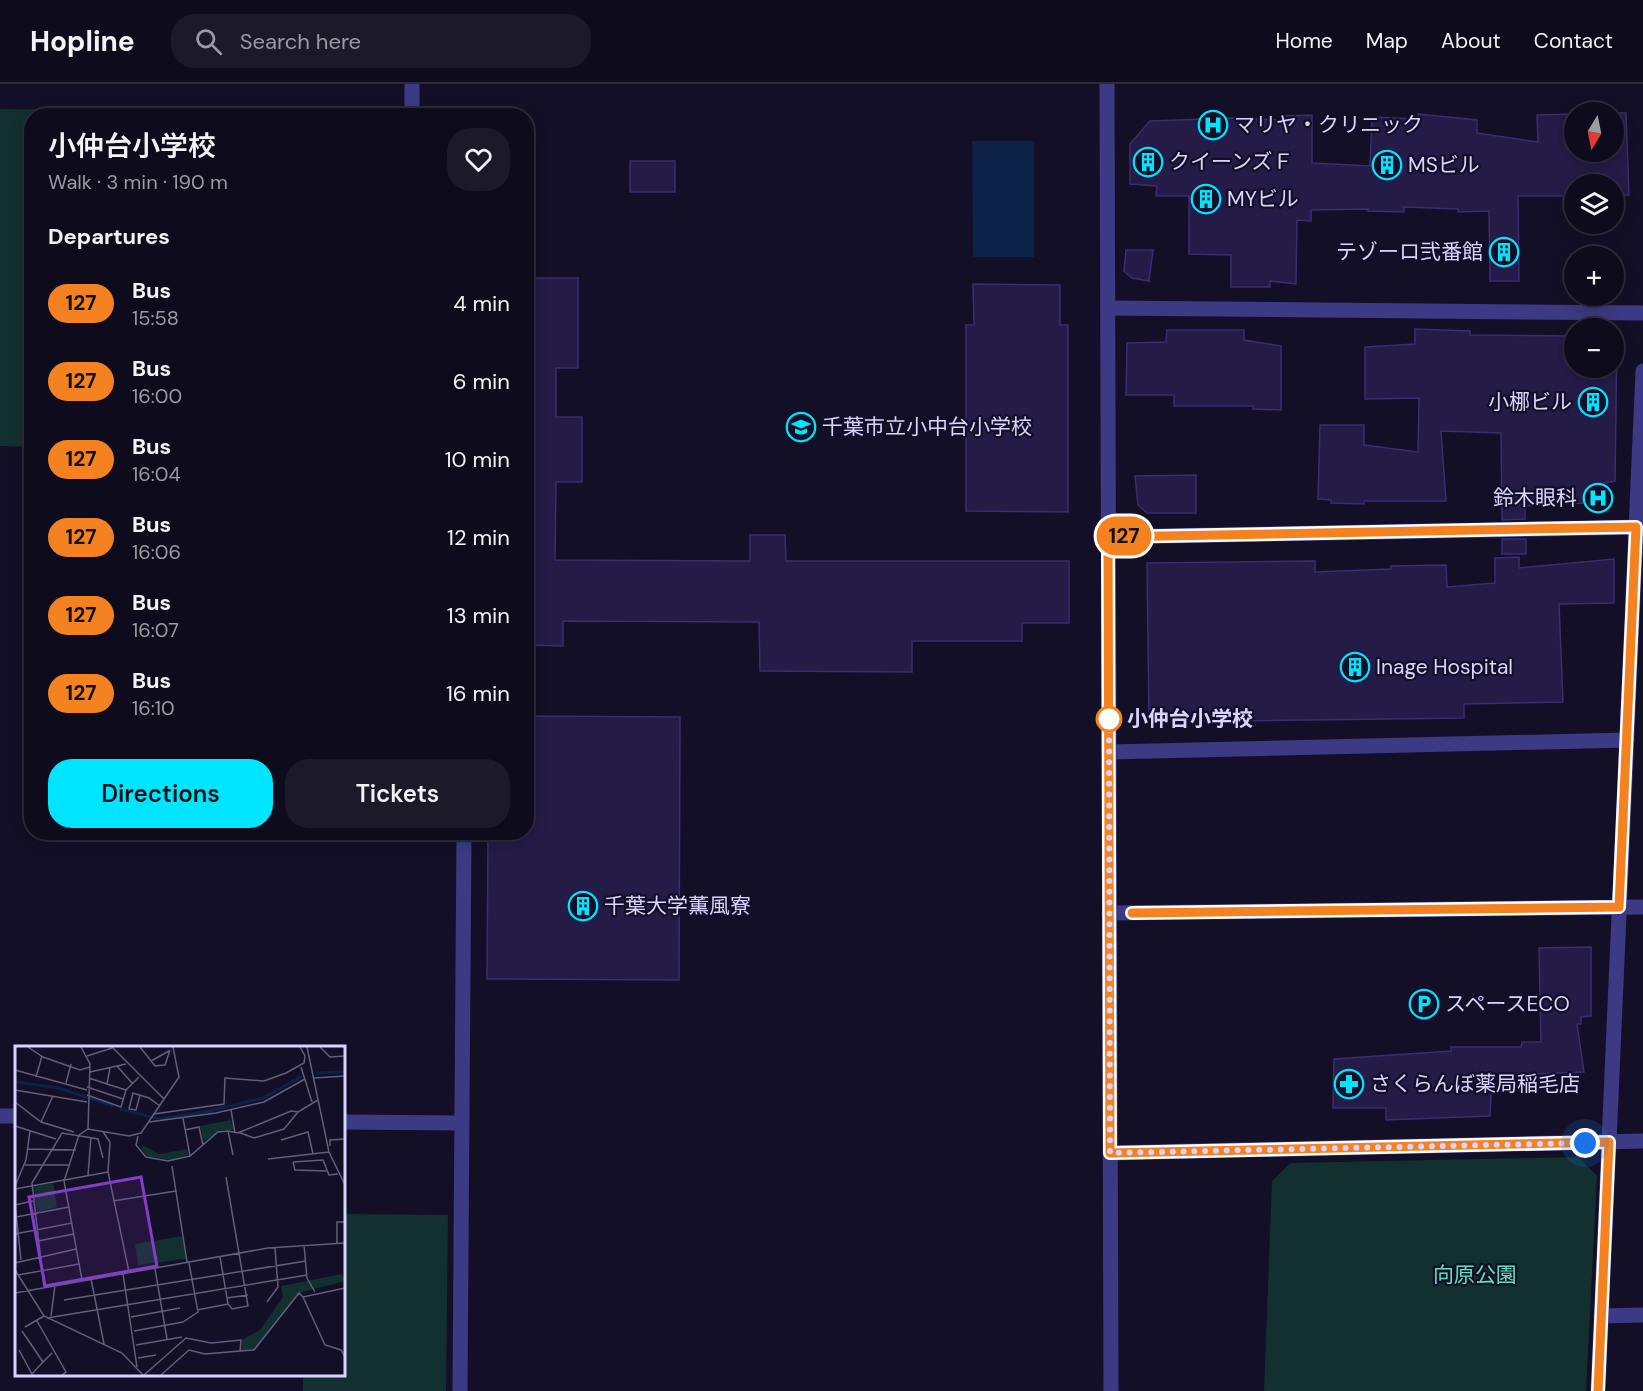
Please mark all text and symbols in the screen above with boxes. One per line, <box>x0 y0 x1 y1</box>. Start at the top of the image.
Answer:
search box <box>171 14 591 68</box>
text: Hopline <box>30 23 135 60</box>
icon: search <box>192 25 225 58</box>
text: Search here <box>240 27 361 56</box>
text: Home <box>1275 27 1333 55</box>
text: Map <box>1366 27 1408 55</box>
text: About <box>1441 27 1501 55</box>
text: Contact <box>1534 27 1613 55</box>
north arrow <box>1564 102 1624 162</box>
map controls <box>1564 102 1624 378</box>
hospital icon: マリヤ・クリニック <box>1197 109 1229 141</box>
place label: マリヤ・クリニック <box>1234 111 1423 139</box>
text: 小仲台小学校 <box>48 128 216 165</box>
button: heart <box>447 128 510 191</box>
building icon: クイーンズＦ <box>1132 146 1164 178</box>
place label: クイーンズＦ <box>1169 148 1294 176</box>
building icon: MSビル <box>1371 149 1403 181</box>
place label: MSビル <box>1408 151 1480 179</box>
text: Walk · 3 min · 190 m <box>48 169 228 195</box>
button: layers <box>1564 174 1624 234</box>
building icon: MYビル <box>1190 183 1222 215</box>
place label: MYビル <box>1227 185 1299 213</box>
text: Departures <box>48 222 170 251</box>
building icon: テゾーロ弐番館 <box>1488 236 1520 268</box>
place label: テゾーロ弐番館 <box>1336 238 1483 266</box>
button: + <box>1564 246 1624 306</box>
text: Bus <box>132 276 171 305</box>
text: 127 <box>66 289 96 317</box>
text: 4 min <box>453 289 510 318</box>
text: 15:58 <box>132 305 179 331</box>
button: − <box>1564 318 1624 378</box>
text: Bus <box>132 354 171 383</box>
text: 127 <box>66 367 96 395</box>
text: 6 min <box>453 367 510 396</box>
text: 16:00 <box>132 383 182 409</box>
building icon: 小梛ビル <box>1577 386 1609 418</box>
place label: 小梛ビル <box>1488 388 1572 416</box>
school or university icon: 千葉市立小中台小学校 <box>785 411 817 443</box>
place label: 千葉市立小中台小学校 <box>822 413 1032 441</box>
text: Bus <box>132 432 171 461</box>
text: 127 <box>66 445 96 473</box>
text: 10 min <box>445 445 510 474</box>
text: 16:04 <box>132 461 181 487</box>
hospital icon: 鈴木眼科 <box>1582 482 1614 514</box>
place label: 鈴木眼科 <box>1493 484 1577 512</box>
text: Bus <box>132 510 171 539</box>
line badge: 127 <box>1090 516 1158 556</box>
text: 127 <box>1109 522 1139 550</box>
text: 127 <box>66 523 96 551</box>
text: 12 min <box>447 523 510 552</box>
text: 16:06 <box>132 539 181 565</box>
text: Bus <box>132 588 171 617</box>
text: 127 <box>66 601 96 629</box>
text: 13 min <box>447 601 510 630</box>
text: 16:07 <box>132 617 179 643</box>
building icon: Inage Hospital <box>1339 651 1371 683</box>
place label: Inage Hospital <box>1376 653 1513 681</box>
text: Bus <box>132 666 171 695</box>
text: 127 <box>66 679 96 707</box>
text: 16 min <box>446 679 510 708</box>
text: 16:10 <box>132 695 175 721</box>
place label: 小仲台小学校 <box>1127 705 1253 733</box>
marker: 小仲台小学校 <box>1096 706 1122 732</box>
button: Directions <box>48 759 273 828</box>
button: Tickets <box>285 759 510 828</box>
building icon: 千葉大学薫風寮 <box>567 890 599 922</box>
place label: 千葉大学薫風寮 <box>604 892 751 920</box>
parking icon: スペースECO <box>1408 988 1440 1020</box>
place label: スペースECO <box>1445 990 1570 1018</box>
inset map <box>15 1046 345 1376</box>
pharmacy icon: さくらんぼ薬局稲毛店 <box>1333 1068 1365 1100</box>
place label: さくらんぼ薬局稲毛店 <box>1370 1070 1580 1098</box>
your location <box>1570 1128 1600 1158</box>
park label: 向原公園 <box>1433 1261 1517 1289</box>

